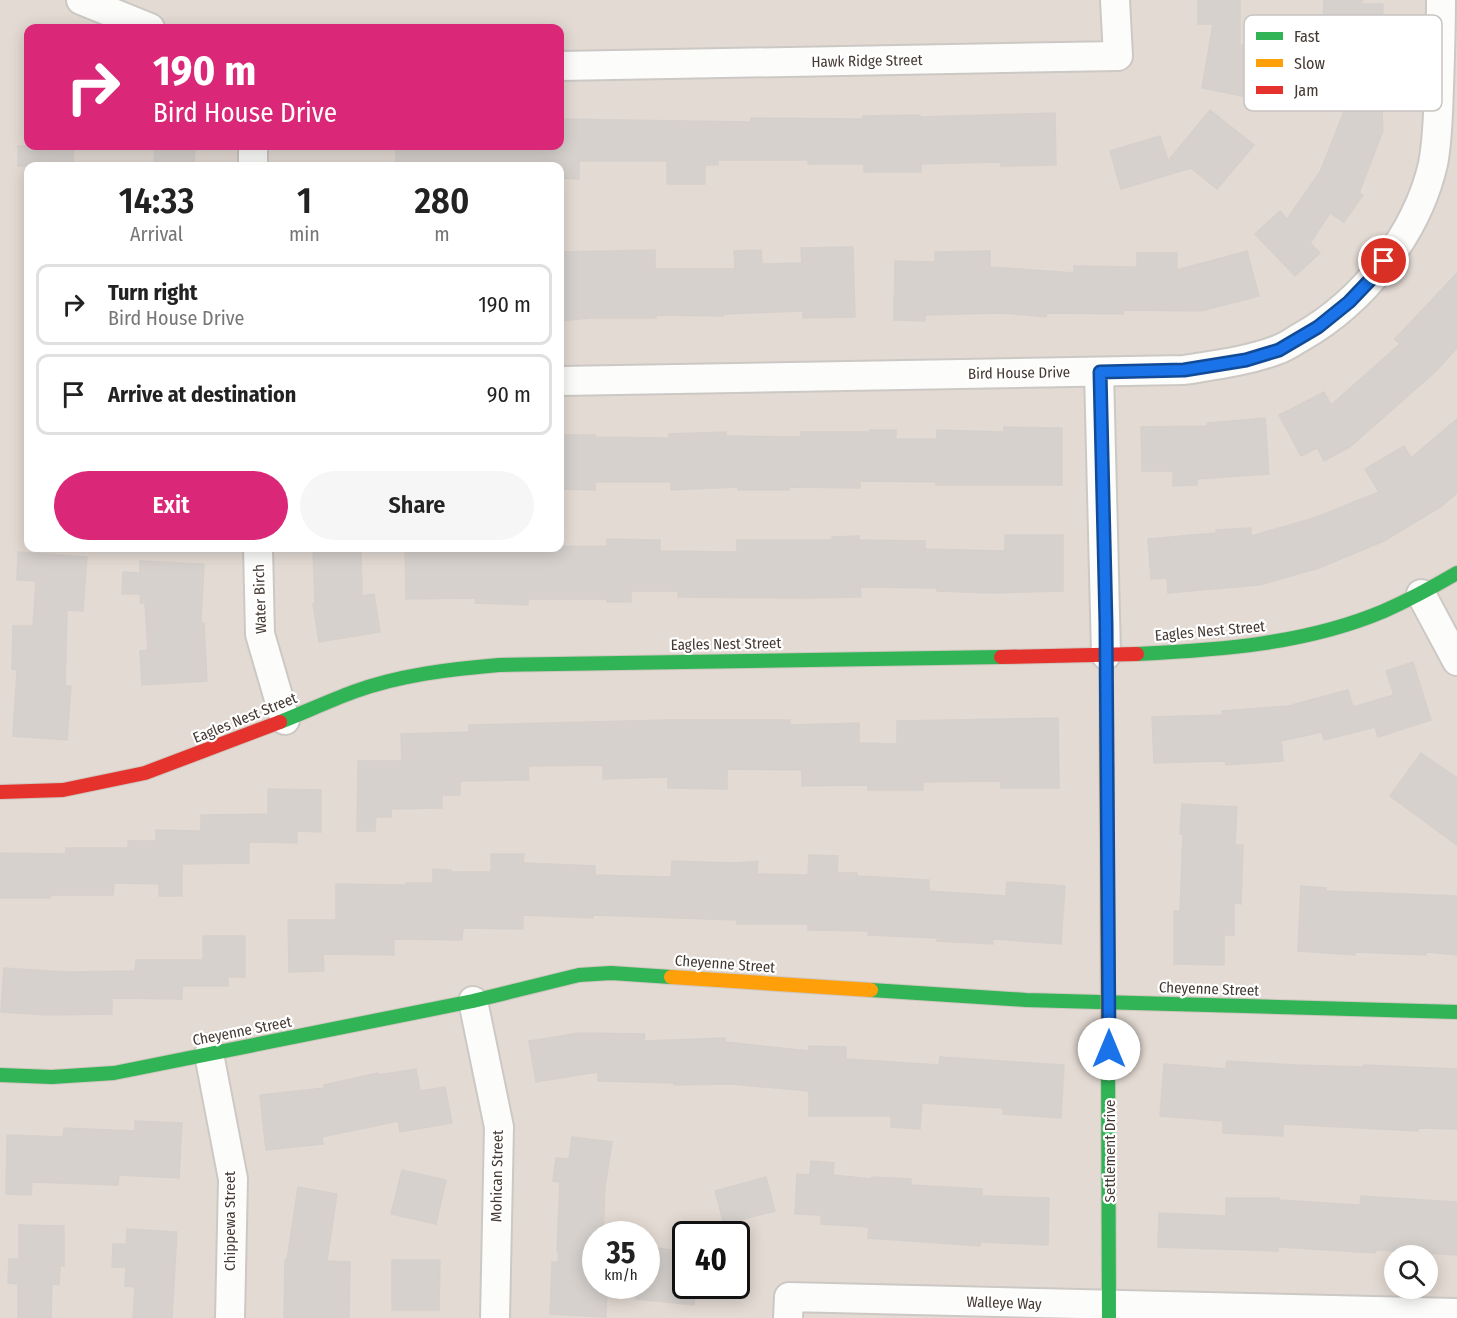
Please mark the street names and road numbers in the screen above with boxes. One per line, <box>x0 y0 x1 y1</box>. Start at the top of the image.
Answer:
street label: Hawk Ridge Street <box>811 51 923 71</box>
street label: Bird House Drive <box>968 363 1070 383</box>
street label: Water Birch <box>250 564 270 634</box>
street label: Eagles Nest Street <box>1154 617 1266 645</box>
street label: Eagles Nest Street <box>671 634 782 654</box>
street label: Eagles Nest Street <box>190 689 300 747</box>
street label: Cheyenne Street <box>674 952 776 976</box>
street label: Cheyenne Street <box>1159 978 1260 1000</box>
street label: Cheyenne Street <box>191 1013 293 1049</box>
street label: Settlement Drive <box>1101 1100 1119 1202</box>
street label: Mohican Street <box>487 1130 507 1222</box>
street label: Chippewa Street <box>221 1171 239 1271</box>
street label: Walleye Way <box>966 1293 1042 1313</box>

